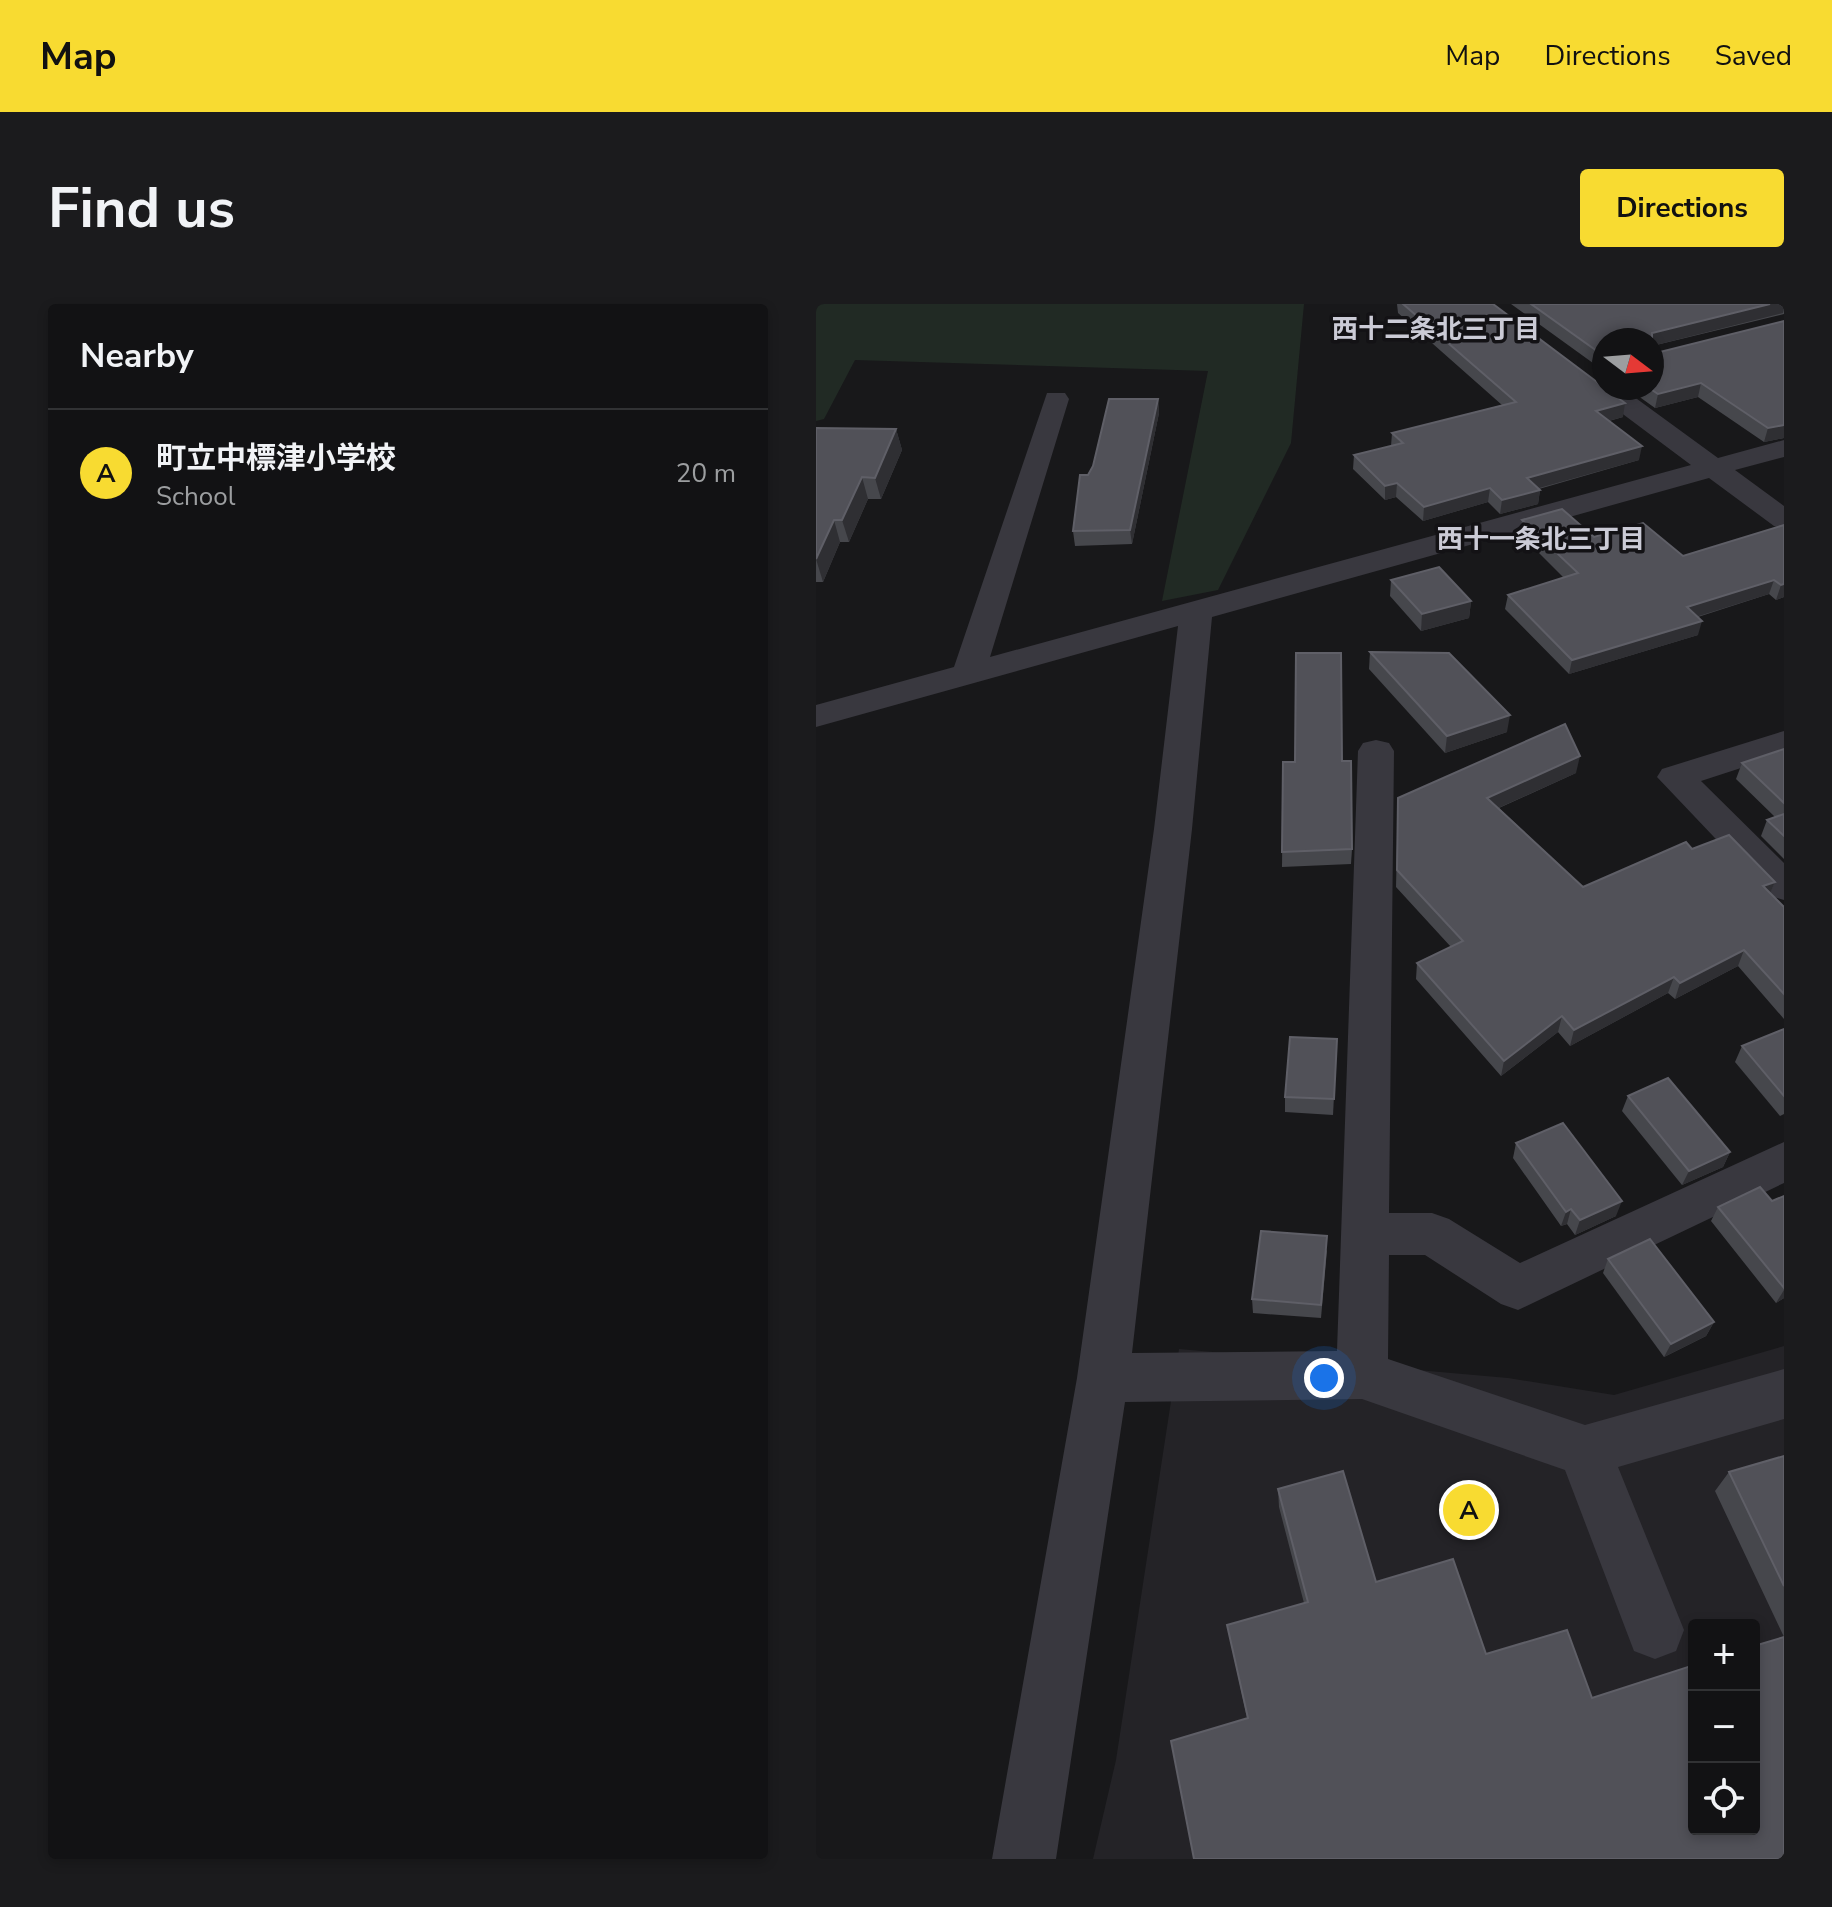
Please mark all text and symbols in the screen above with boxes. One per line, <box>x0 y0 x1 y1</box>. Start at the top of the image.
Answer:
text: Map <box>40 31 117 82</box>
text: Map <box>1445 37 1500 75</box>
text: Directions <box>1544 37 1671 75</box>
text: Saved <box>1715 37 1792 75</box>
button: Directions <box>1580 169 1784 247</box>
text: Find us <box>48 170 235 247</box>
district label: 西十二条北三丁目 <box>1332 312 1540 347</box>
north arrow <box>1592 328 1664 400</box>
text: Nearby <box>80 333 194 379</box>
text: 町立中標津小学校 <box>156 438 396 479</box>
text: A <box>96 456 116 491</box>
text: 20 m <box>676 456 736 491</box>
text: School <box>156 479 235 514</box>
district label: 西十一条北三丁目 <box>1437 522 1645 557</box>
your location <box>1304 1358 1344 1398</box>
pin: A <box>1443 1480 1495 1540</box>
map controls <box>1688 1619 1760 1835</box>
button: + <box>1688 1619 1760 1691</box>
button: − <box>1688 1691 1760 1763</box>
button: locate <box>1688 1763 1760 1835</box>

